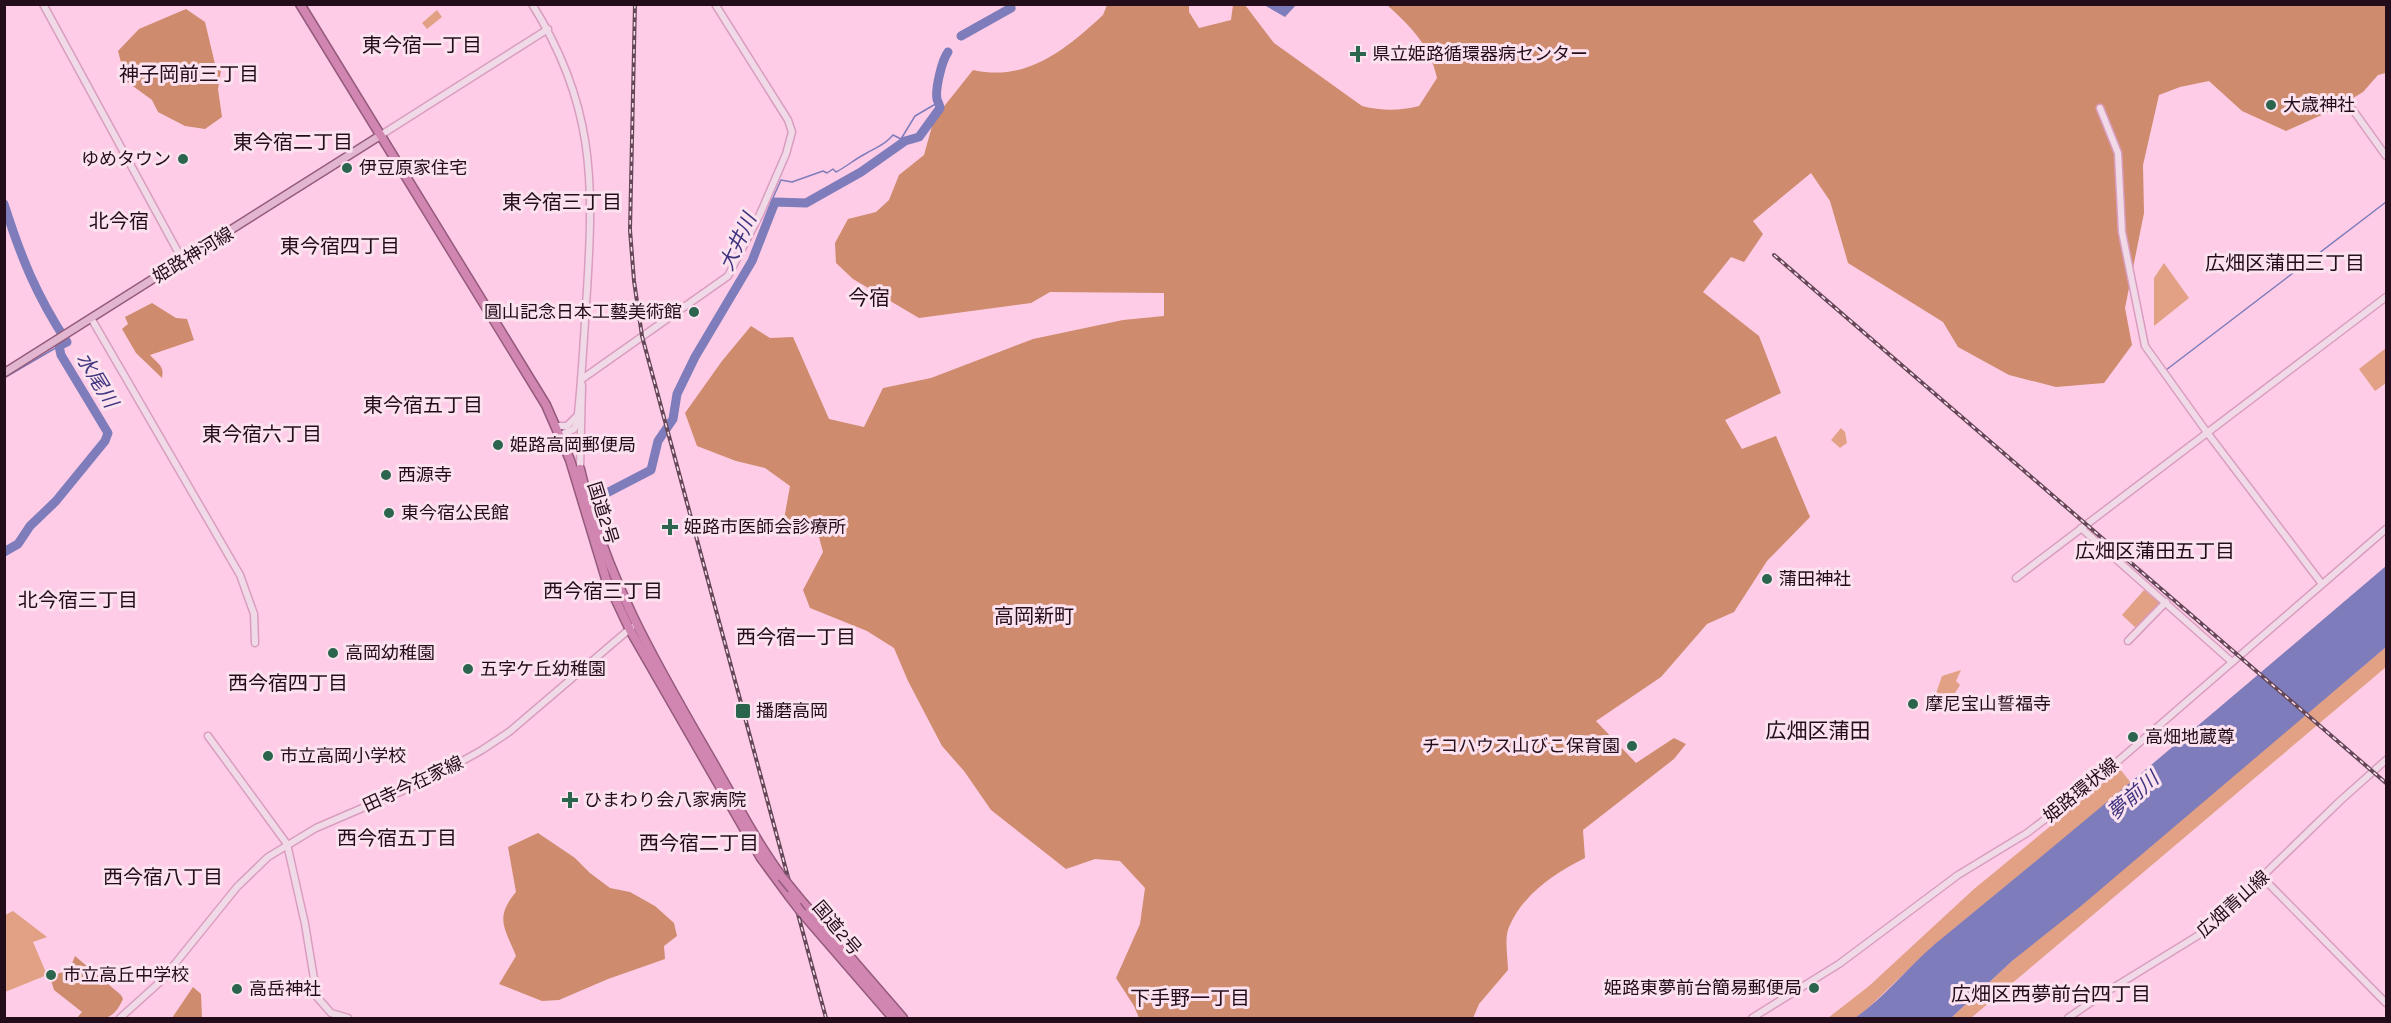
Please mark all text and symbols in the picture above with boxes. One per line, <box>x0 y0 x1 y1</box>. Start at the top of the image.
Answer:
district label: 東今宿一丁目 <box>362 34 482 57</box>
place label: 県立姫路循環器病センター <box>1372 43 1588 65</box>
marker: 県立姫路循環器病センター <box>1349 45 1367 63</box>
district label: 神子岡前三丁目 <box>119 63 259 86</box>
place label: 大歳神社 <box>2283 94 2355 116</box>
marker: 大歳神社 <box>2264 98 2278 112</box>
district label: 東今宿二丁目 <box>233 131 353 154</box>
place label: ゆめタウン <box>81 148 171 170</box>
marker: ゆめタウン <box>176 152 190 166</box>
place label: 伊豆原家住宅 <box>359 157 467 179</box>
marker: 伊豆原家住宅 <box>340 161 354 175</box>
district label: 東今宿三丁目 <box>502 191 622 214</box>
water label: 大井川 <box>715 208 762 274</box>
district label: 北今宿 <box>89 210 149 233</box>
street label: 姫路神河線 <box>149 222 237 288</box>
district label: 東今宿四丁目 <box>280 235 400 258</box>
district label: 広畑区蒲田三丁目 <box>2205 252 2365 275</box>
district label: 今宿 <box>848 286 890 310</box>
place label: 圓山記念日本工藝美術館 <box>484 301 682 323</box>
marker: 圓山記念日本工藝美術館 <box>687 305 701 319</box>
water label: 水尾川 <box>72 348 123 413</box>
district label: 東今宿五丁目 <box>363 394 483 417</box>
district label: 東今宿六丁目 <box>202 423 322 446</box>
place label: 姫路高岡郵便局 <box>510 434 636 456</box>
marker: 姫路高岡郵便局 <box>491 438 505 452</box>
place label: 西源寺 <box>398 464 452 486</box>
marker: 西源寺 <box>379 468 393 482</box>
street label: 国道2号 <box>583 479 623 547</box>
place label: 東今宿公民館 <box>401 502 509 524</box>
marker: 東今宿公民館 <box>382 506 396 520</box>
place label: 姫路市医師会診療所 <box>684 516 846 538</box>
marker: 姫路市医師会診療所 <box>661 518 679 536</box>
district label: 広畑区蒲田五丁目 <box>2075 540 2235 563</box>
place label: 蒲田神社 <box>1779 568 1851 590</box>
marker: 蒲田神社 <box>1760 572 1774 586</box>
district label: 西今宿三丁目 <box>543 580 663 603</box>
district label: 北今宿三丁目 <box>18 589 138 612</box>
district label: 高岡新町 <box>994 605 1074 628</box>
district label: 西今宿一丁目 <box>736 626 856 649</box>
place label: 高岡幼稚園 <box>345 642 435 664</box>
marker: 高岡幼稚園 <box>326 646 340 660</box>
place label: 五字ケ丘幼稚園 <box>480 658 606 680</box>
marker: 五字ケ丘幼稚園 <box>461 662 475 676</box>
district label: 西今宿四丁目 <box>228 672 348 695</box>
place label: 摩尼宝山誓福寺 <box>1925 693 2051 715</box>
marker: 摩尼宝山誓福寺 <box>1906 697 1920 711</box>
place label: 播磨高岡 <box>756 700 828 722</box>
marker: 播磨高岡 <box>734 702 752 720</box>
district label: 広畑区蒲田 <box>1766 719 1871 743</box>
place label: 高畑地蔵尊 <box>2145 726 2235 748</box>
marker: 高畑地蔵尊 <box>2126 730 2140 744</box>
place label: チコハウス山びこ保育園 <box>1422 735 1620 757</box>
marker: チコハウス山びこ保育園 <box>1625 739 1639 753</box>
place label: 市立高岡小学校 <box>280 745 406 767</box>
marker: 市立高岡小学校 <box>261 749 275 763</box>
street label: 田寺今在家線 <box>359 751 467 817</box>
street label: 姫路環状線 <box>2039 753 2123 827</box>
water label: 夢前川 <box>2103 766 2165 824</box>
place label: ひまわり会八家病院 <box>584 789 746 811</box>
marker: ひまわり会八家病院 <box>561 791 579 809</box>
district label: 西今宿五丁目 <box>337 827 457 850</box>
district label: 西今宿二丁目 <box>639 832 759 855</box>
district label: 西今宿八丁目 <box>103 866 223 889</box>
street label: 広畑青山線 <box>2192 866 2274 942</box>
street label: 国道2号 <box>808 896 866 960</box>
place label: 市立高丘中学校 <box>63 964 189 986</box>
marker: 市立高丘中学校 <box>44 968 58 982</box>
place label: 姫路東夢前台簡易郵便局 <box>1604 977 1802 999</box>
place label: 高岳神社 <box>249 978 321 1000</box>
marker: 姫路東夢前台簡易郵便局 <box>1807 981 1821 995</box>
marker: 高岳神社 <box>230 982 244 996</box>
district label: 広畑区西夢前台四丁目 <box>1951 983 2151 1006</box>
district label: 下手野一丁目 <box>1130 987 1250 1010</box>

